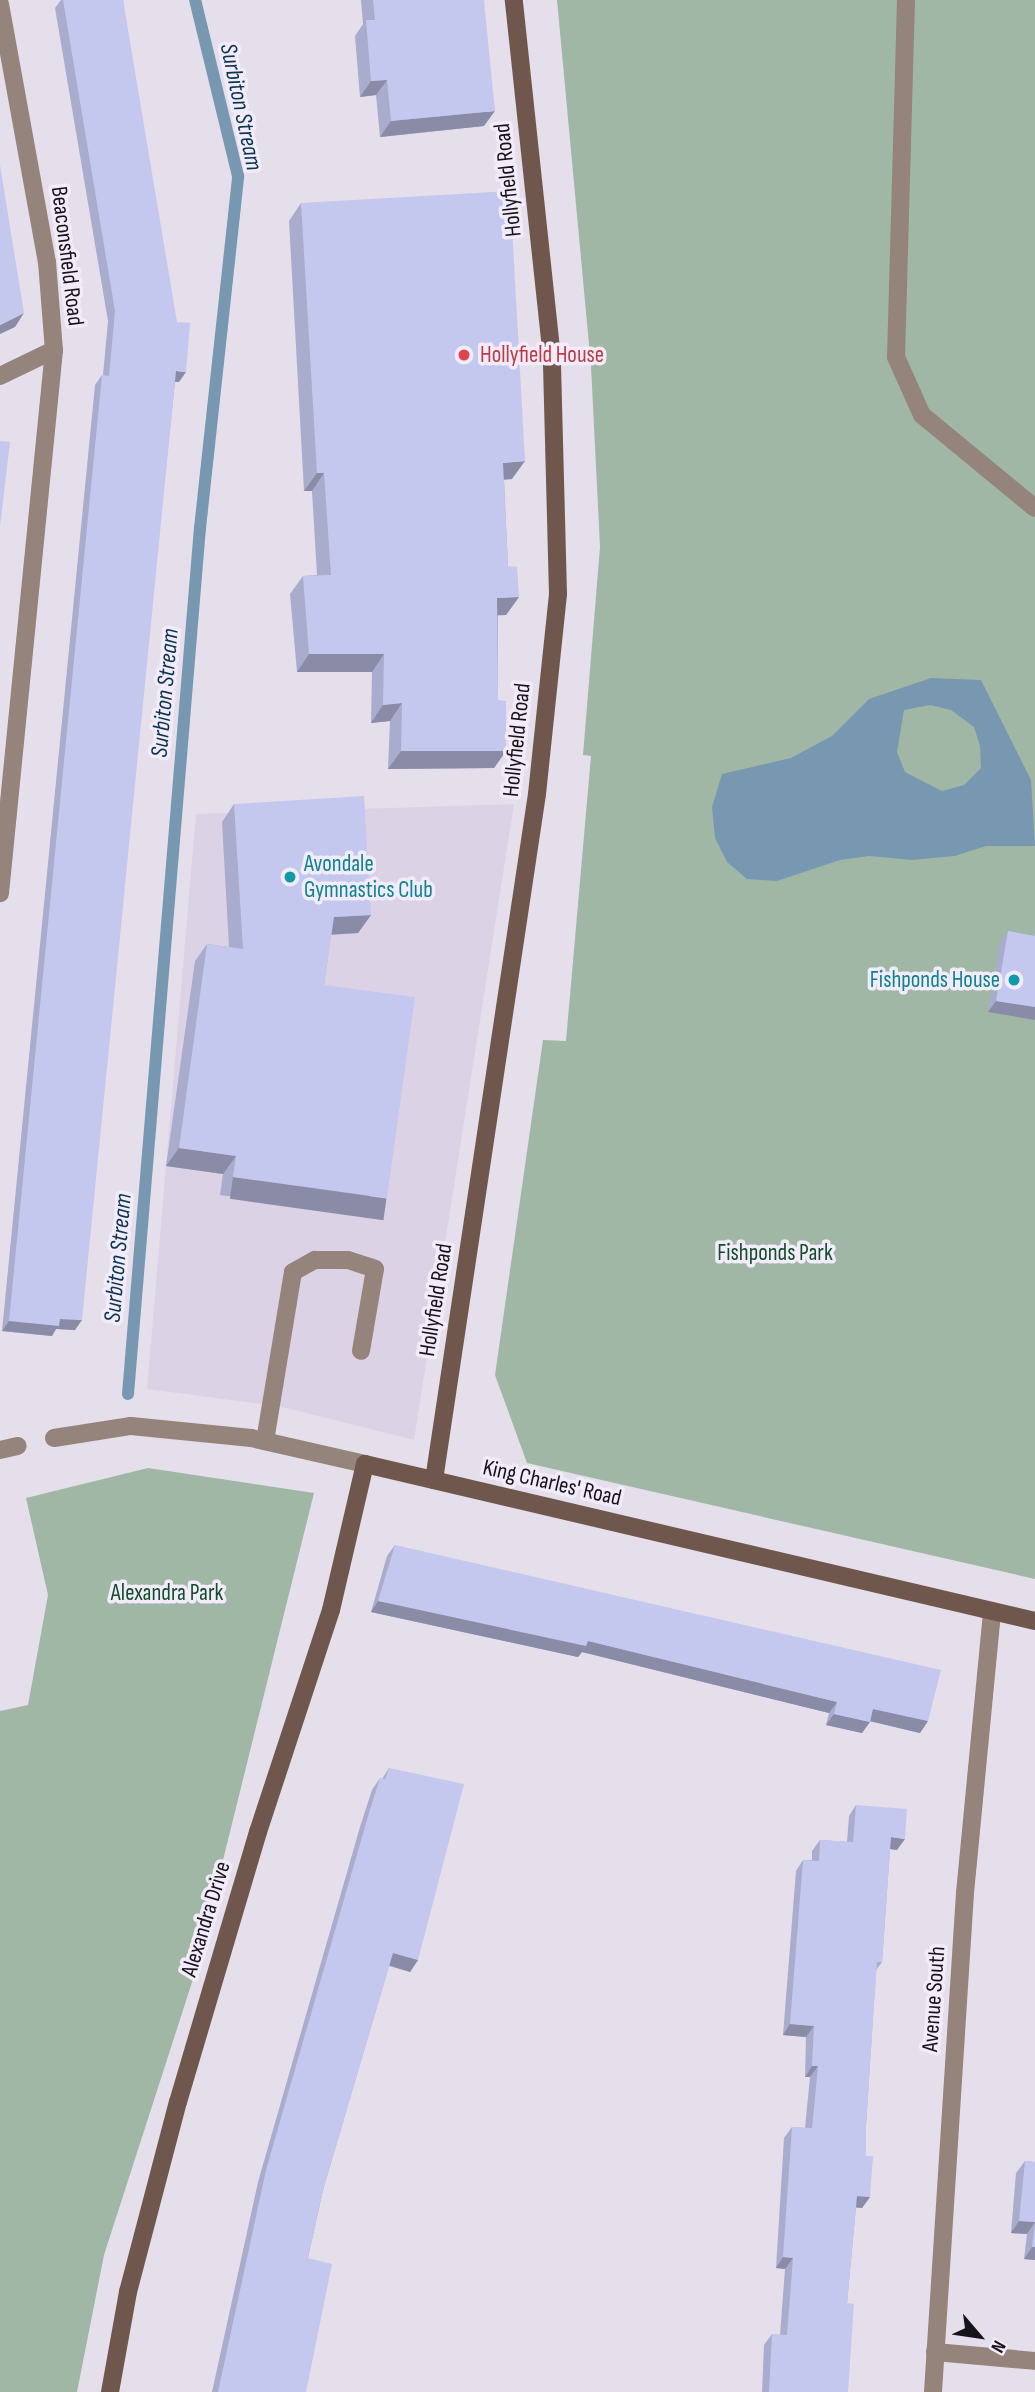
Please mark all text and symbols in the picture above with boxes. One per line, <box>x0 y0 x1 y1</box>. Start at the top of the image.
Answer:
water label: Surbiton Stream <box>213 41 269 173</box>
street label: Hollyfield Road <box>488 122 528 238</box>
street label: Beaconsfield Road <box>45 185 89 327</box>
place label: Hollyfield House <box>480 341 604 369</box>
marker: Hollyfield House <box>454 345 474 365</box>
water label: Surbiton Stream <box>145 627 185 759</box>
street label: Hollyfield Road <box>497 682 537 798</box>
place label: Avondale Gymnastics Club <box>304 850 433 904</box>
marker: Avondale Gymnastics Club <box>282 869 298 885</box>
place label: Fishponds House <box>870 966 1000 994</box>
marker: Fishponds House <box>1006 972 1022 988</box>
water label: Surbiton Stream <box>98 1192 138 1324</box>
park label: Fishponds Park <box>717 1239 833 1267</box>
street label: Hollyfield Road <box>413 1242 459 1358</box>
street label: King Charles' Road <box>480 1454 624 1512</box>
park label: Alexandra Park <box>111 1579 223 1607</box>
street label: Alexandra Drive <box>175 1858 237 1980</box>
street label: Avenue South <box>917 1945 951 2053</box>
north arrow <box>944 2301 1014 2371</box>
text: N <box>985 2336 1010 2356</box>

